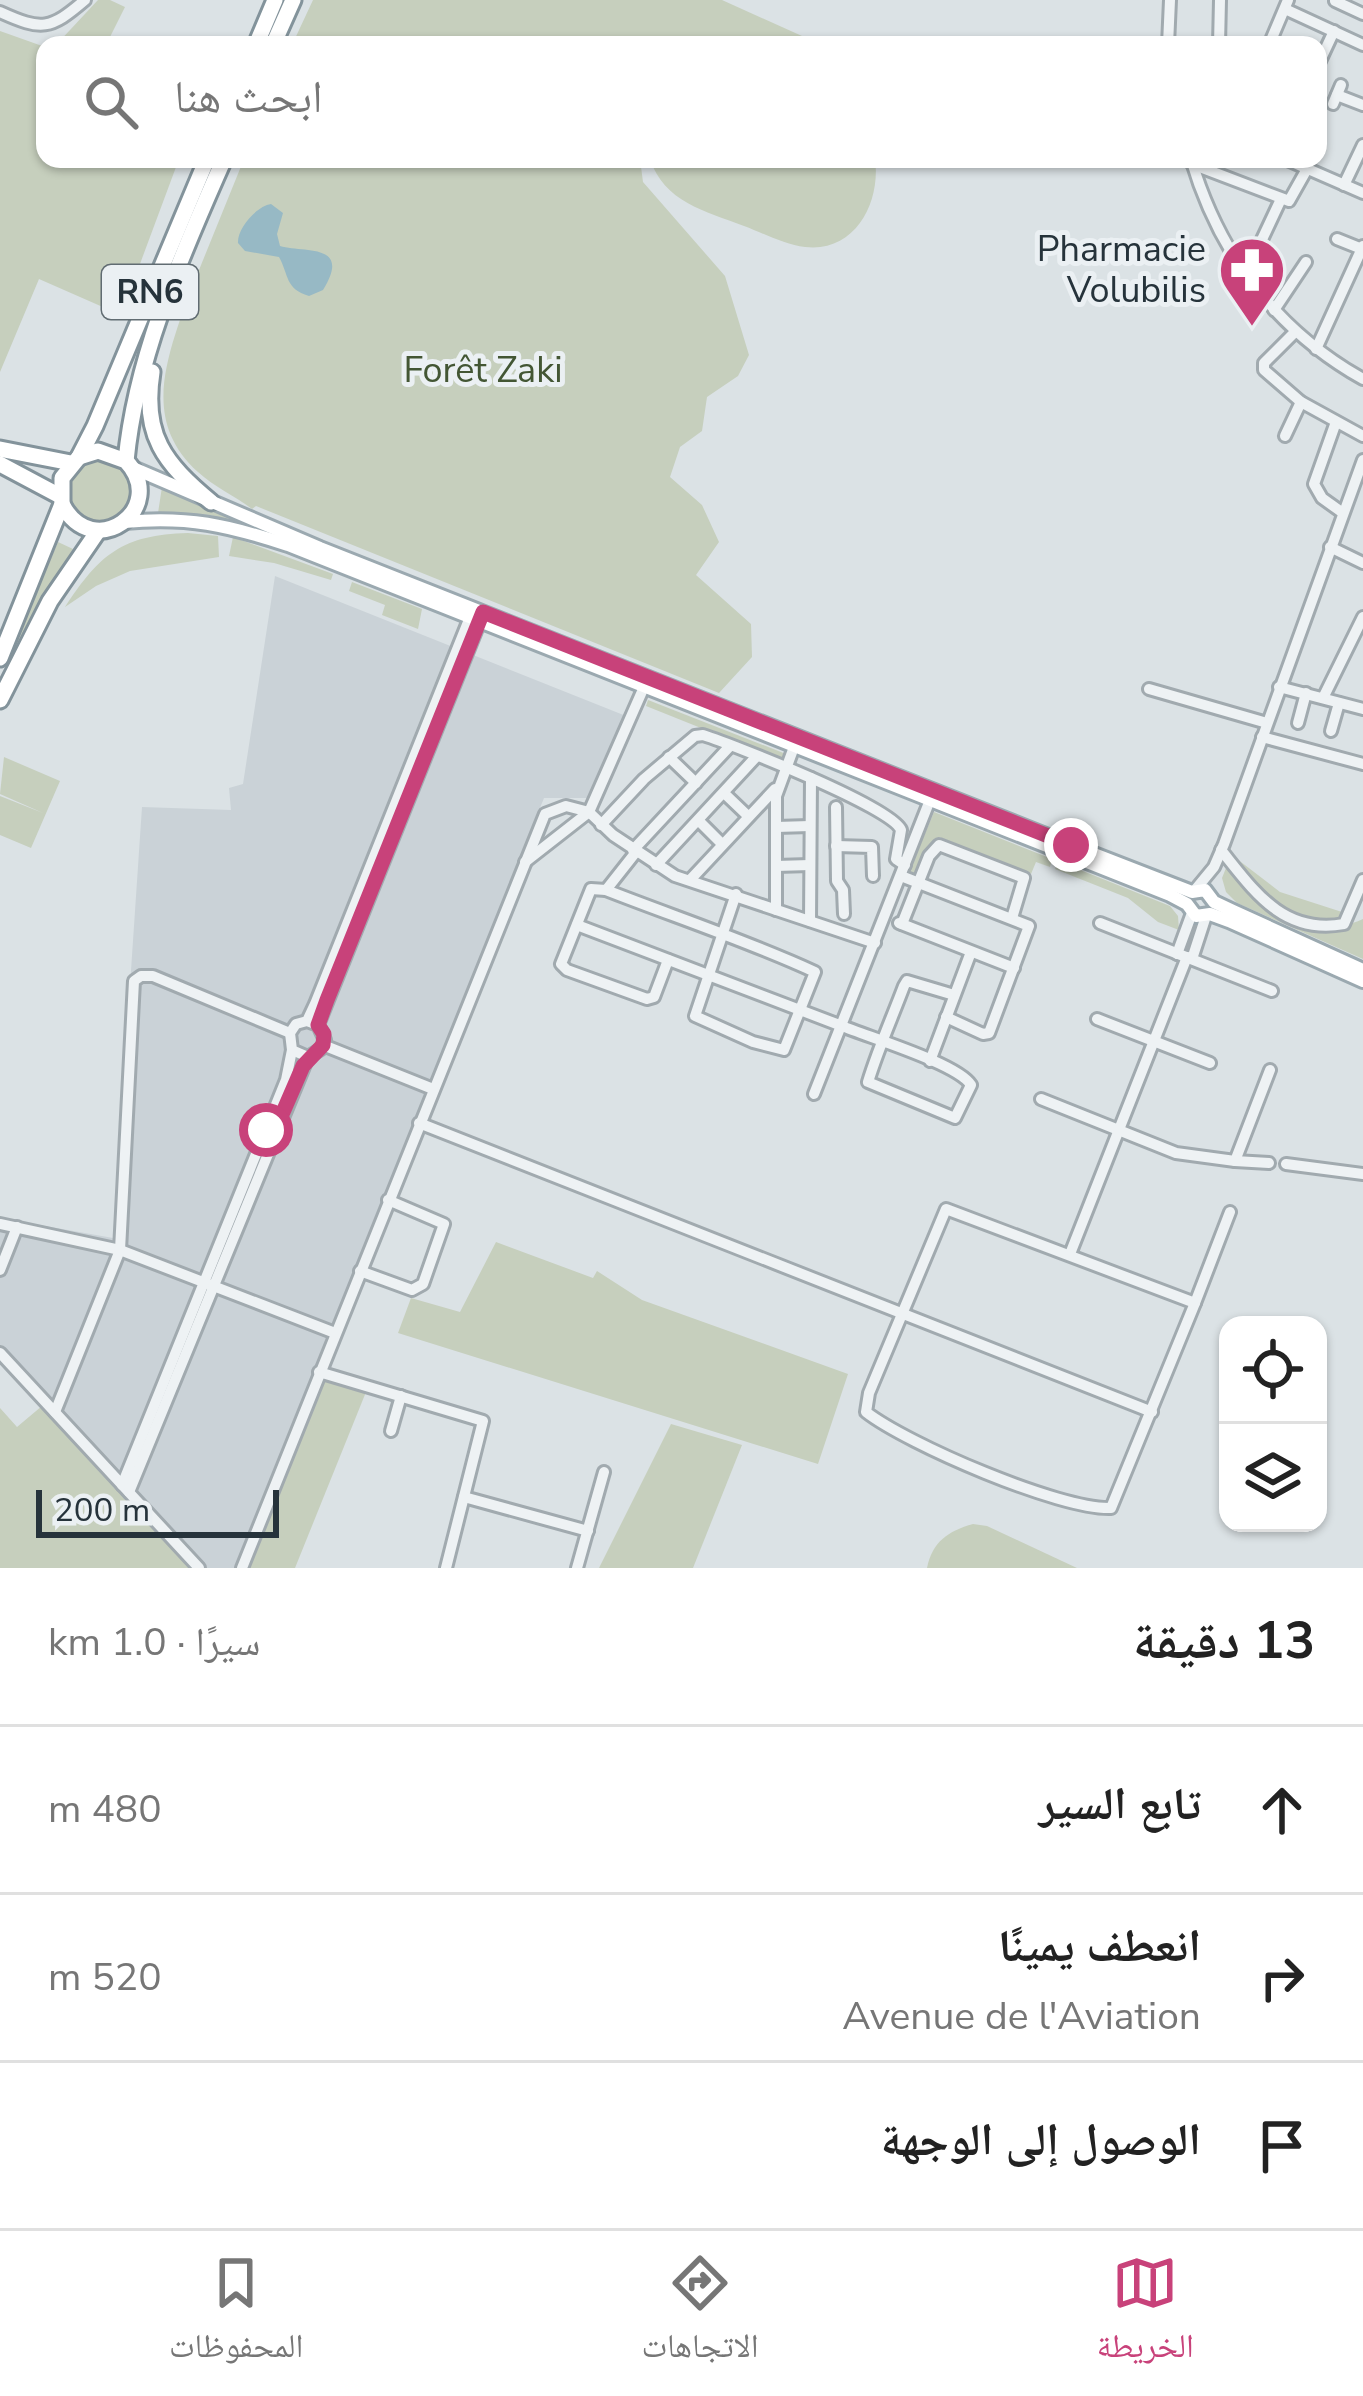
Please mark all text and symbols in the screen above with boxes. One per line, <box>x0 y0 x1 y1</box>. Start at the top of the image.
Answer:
search box <box>36 36 1327 168</box>
text: ابحث هنا <box>174 67 323 128</box>
icon: search <box>78 69 144 135</box>
place label: Pharmacie Volubilis <box>1037 225 1206 315</box>
pharmacy icon: Pharmacie Volubilis <box>1217 235 1287 329</box>
road number: RN6 <box>102 265 198 319</box>
park label: Forêt Zaki <box>404 346 562 395</box>
route end <box>1044 818 1098 872</box>
route start <box>239 1103 293 1157</box>
map controls <box>1219 1316 1327 1532</box>
button: locate <box>1219 1316 1327 1424</box>
button: layers <box>1219 1424 1327 1532</box>
scale bar <box>36 1484 279 1537</box>
text: 200 m <box>54 1488 150 1533</box>
text: 13 دقيقة <box>1133 1606 1315 1676</box>
text: سيرًا · 1.0 km <box>48 1616 260 1669</box>
text: تابع السير <box>1039 1774 1201 1835</box>
icon: ahead <box>1249 1777 1315 1843</box>
text: 480 m <box>48 1783 162 1836</box>
text: انعطف يمينًا <box>998 1916 1201 1977</box>
icon: right <box>1249 1945 1315 2011</box>
text: 520 m <box>48 1951 162 2004</box>
text: Avenue de l'Aviation <box>842 1990 1201 2043</box>
text: الوصول إلى الوجهة <box>881 2110 1201 2171</box>
icon: arrive <box>1249 2113 1315 2179</box>
tab: المحفوظات <box>169 2250 303 2378</box>
tab: الاتجاهات <box>641 2250 759 2378</box>
tab: الخريطة <box>1097 2250 1194 2378</box>

